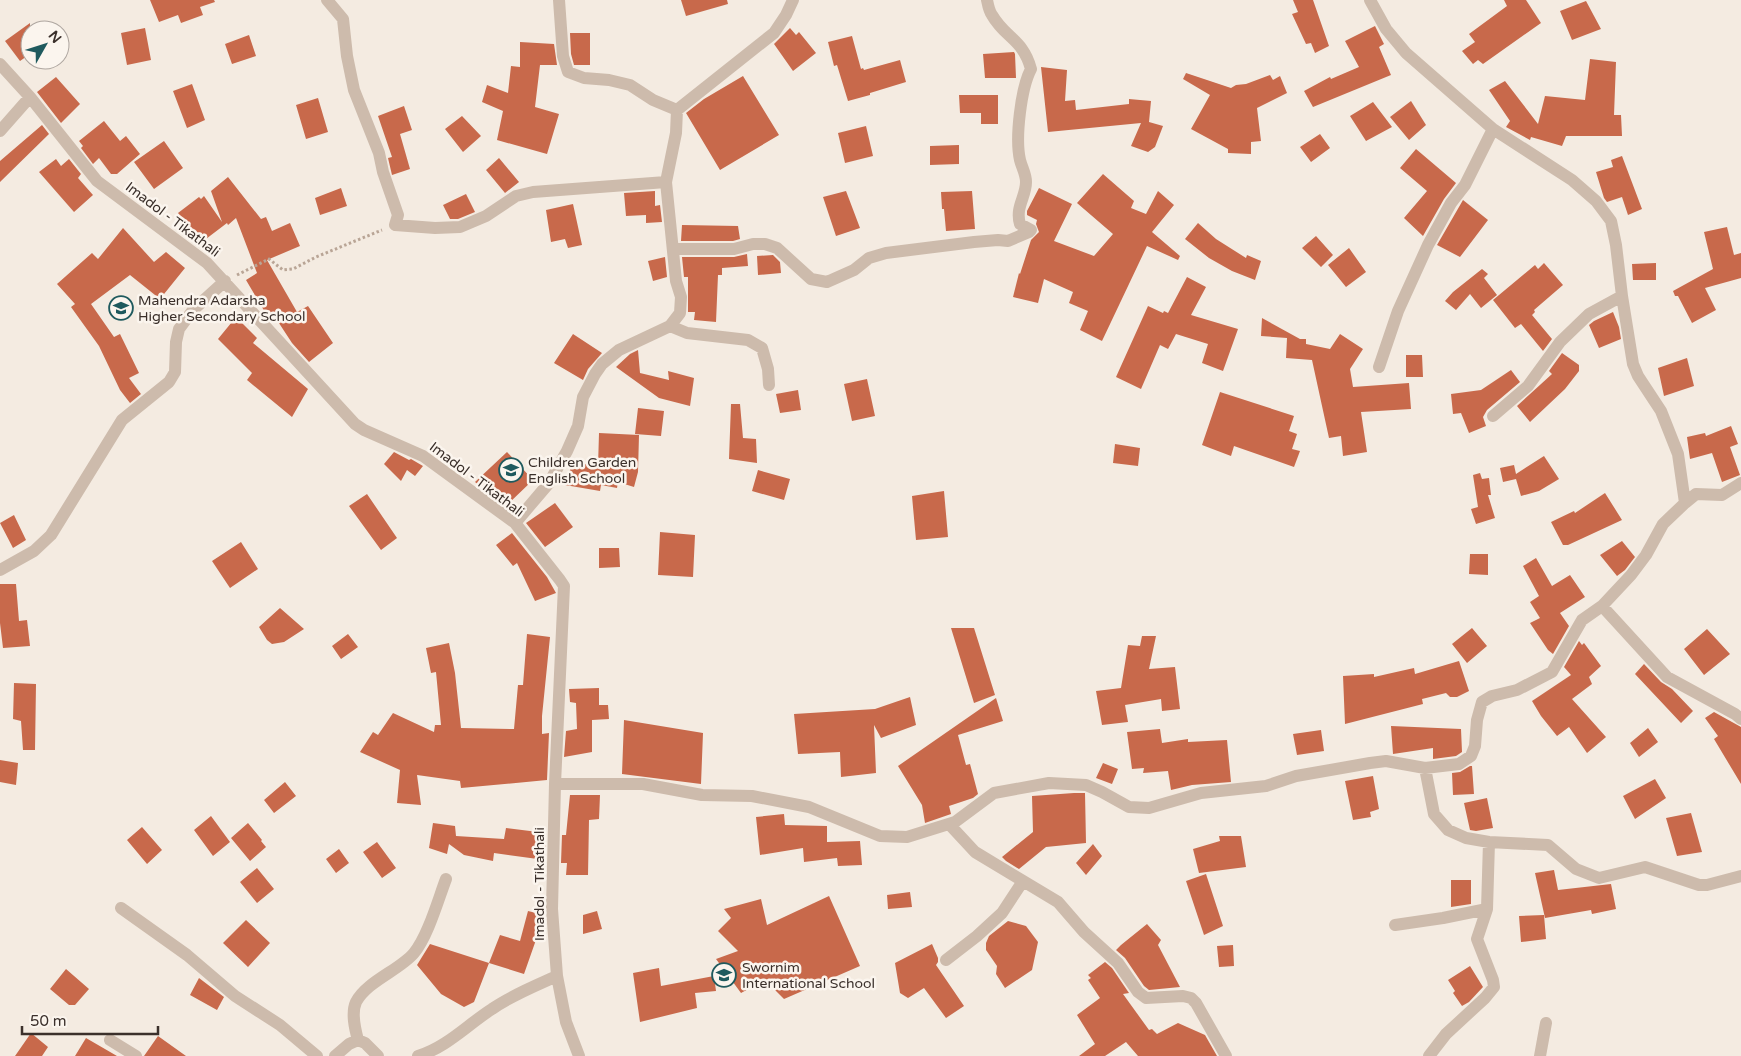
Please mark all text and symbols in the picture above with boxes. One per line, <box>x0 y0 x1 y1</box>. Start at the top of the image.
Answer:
north arrow <box>20 20 70 70</box>
text: N <box>45 27 65 47</box>
street label: Imadol - Tikathali <box>122 178 223 261</box>
place label: Mahendra Adarsha Higher Secondary School <box>138 292 306 325</box>
school or university icon: Mahendra Adarsha Higher Secondary School <box>108 295 134 321</box>
street label: Imadol - Tikathali <box>426 438 527 521</box>
place label: Children Garden English School <box>528 454 636 487</box>
school or university icon: Children Garden English School <box>498 457 524 483</box>
street label: Imadol - Tikathali <box>531 827 548 941</box>
place label: Swornim International School <box>742 959 875 992</box>
school or university icon: Swornim International School <box>711 962 737 988</box>
scale bar <box>22 1004 159 1036</box>
text: 50 m <box>30 1012 67 1030</box>

